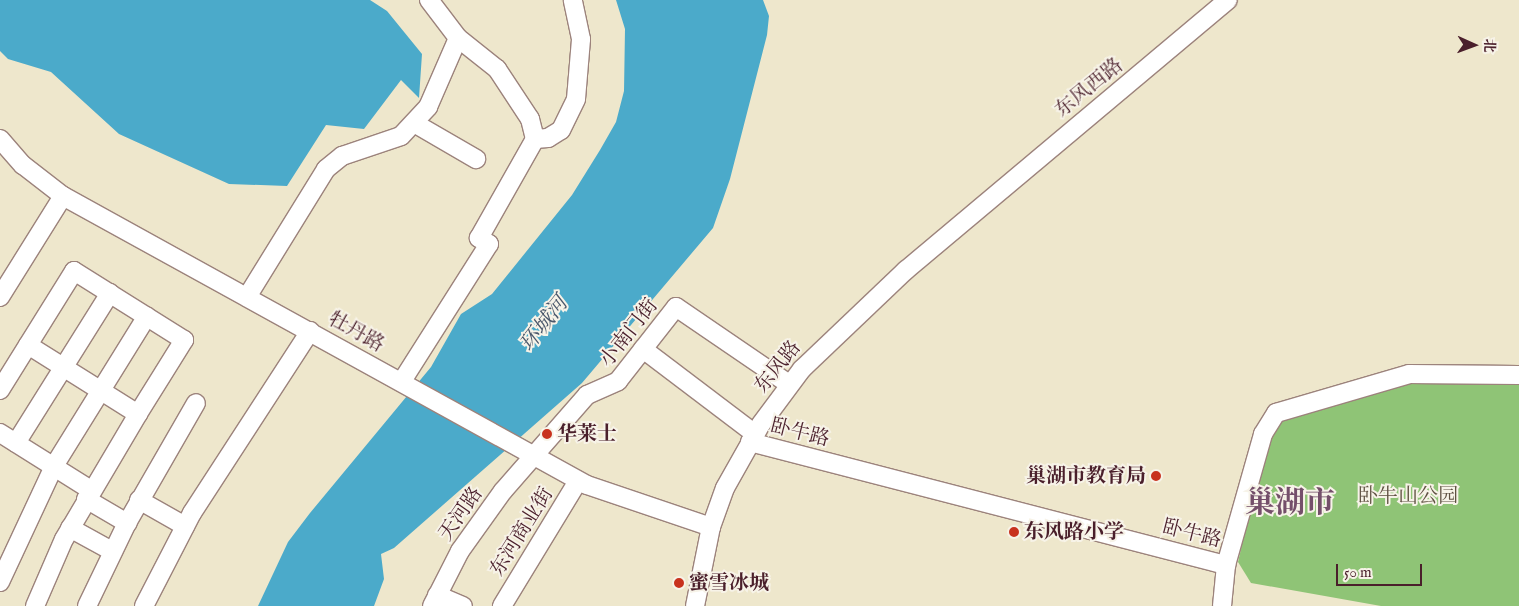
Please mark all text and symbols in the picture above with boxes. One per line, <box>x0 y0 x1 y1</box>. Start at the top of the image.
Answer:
north arrow <box>1449 20 1499 70</box>
text: 北 <box>1480 38 1498 53</box>
street label: 东风西路 <box>1050 54 1128 122</box>
water label: 环城河 <box>516 292 574 358</box>
street label: 小南门街 <box>595 294 663 372</box>
street label: 牡丹路 <box>324 307 388 357</box>
street label: 东风路 <box>750 336 806 398</box>
street label: 卧牛路 <box>768 414 832 452</box>
place label: 华莱士 <box>557 422 617 446</box>
marker: 华莱士 <box>541 428 553 440</box>
place label: 巢湖市教育局 <box>1026 464 1146 488</box>
marker: 巢湖市教育局 <box>1150 470 1162 482</box>
street label: 天河路 <box>434 483 488 545</box>
street label: 东河商业街 <box>485 483 559 581</box>
park label: 卧牛山公园 <box>1358 484 1458 508</box>
district label: 巢湖市 <box>1245 486 1335 522</box>
street label: 卧牛路 <box>1160 515 1224 553</box>
place label: 东风路小学 <box>1024 520 1124 544</box>
marker: 东风路小学 <box>1008 526 1020 538</box>
scale bar <box>1339 554 1425 586</box>
text: 50 m <box>1344 563 1372 582</box>
place label: 蜜雪冰城 <box>689 571 769 595</box>
marker: 蜜雪冰城 <box>673 577 685 589</box>

